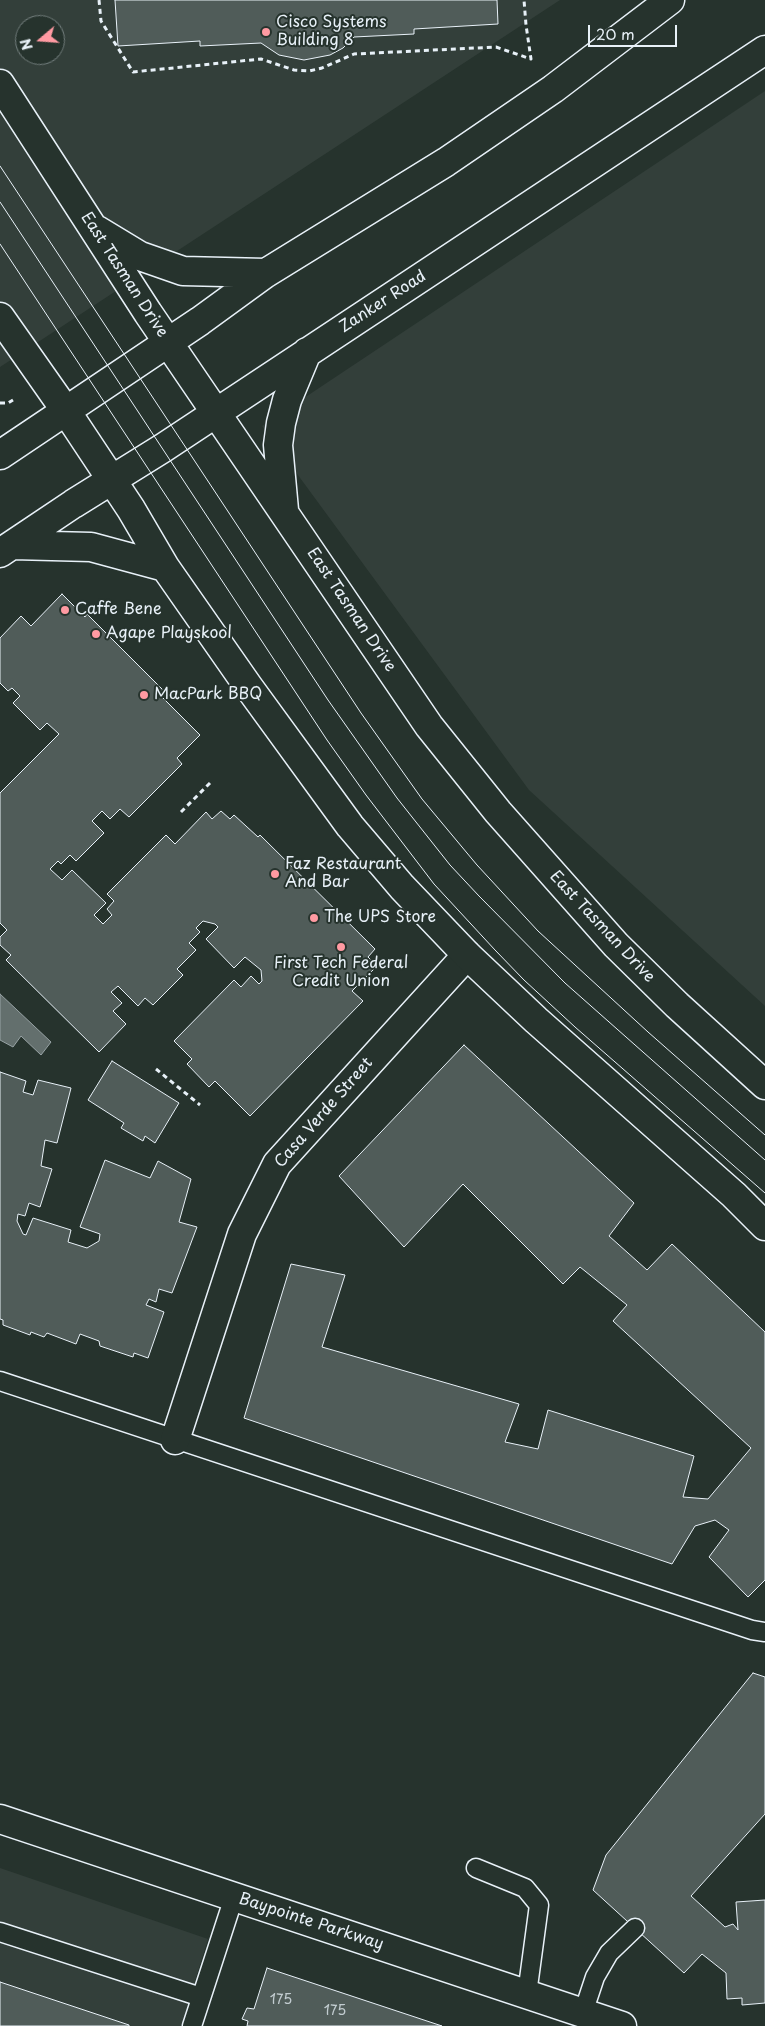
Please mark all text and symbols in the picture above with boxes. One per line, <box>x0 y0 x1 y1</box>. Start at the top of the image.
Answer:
place label: Cisco Systems Building 8 <box>276 13 387 51</box>
north arrow <box>15 15 65 65</box>
scale bar <box>590 15 679 47</box>
text: 20 m <box>596 22 635 45</box>
marker: Cisco Systems Building 8 <box>260 26 272 38</box>
text: N <box>15 36 38 53</box>
street label: East Tasman Drive <box>76 209 172 341</box>
street label: Zanker Road <box>336 267 430 337</box>
street label: East Tasman Drive <box>302 544 400 676</box>
place label: Caffe Bene <box>75 600 162 620</box>
marker: Caffe Bene <box>59 604 71 616</box>
place label: Agape Playskool <box>106 624 232 644</box>
marker: Agape Playskool <box>90 628 102 640</box>
place label: MacPark BBQ <box>154 685 262 705</box>
marker: MacPark BBQ <box>138 689 150 701</box>
place label: Faz Restaurant And Bar <box>285 855 401 893</box>
street label: East Tasman Drive <box>545 867 659 987</box>
marker: Faz Restaurant And Bar <box>269 868 281 880</box>
place label: The UPS Store <box>324 908 436 928</box>
marker: The UPS Store <box>308 912 320 924</box>
marker: First Tech Federal Credit Union <box>335 941 347 953</box>
place label: First Tech Federal Credit Union <box>274 954 408 992</box>
street label: Casa Verde Street <box>271 1054 377 1172</box>
street label: Baypointe Parkway <box>236 1890 386 1954</box>
house number: 175 <box>270 1992 292 2008</box>
house number: 175 <box>324 2003 346 2019</box>

